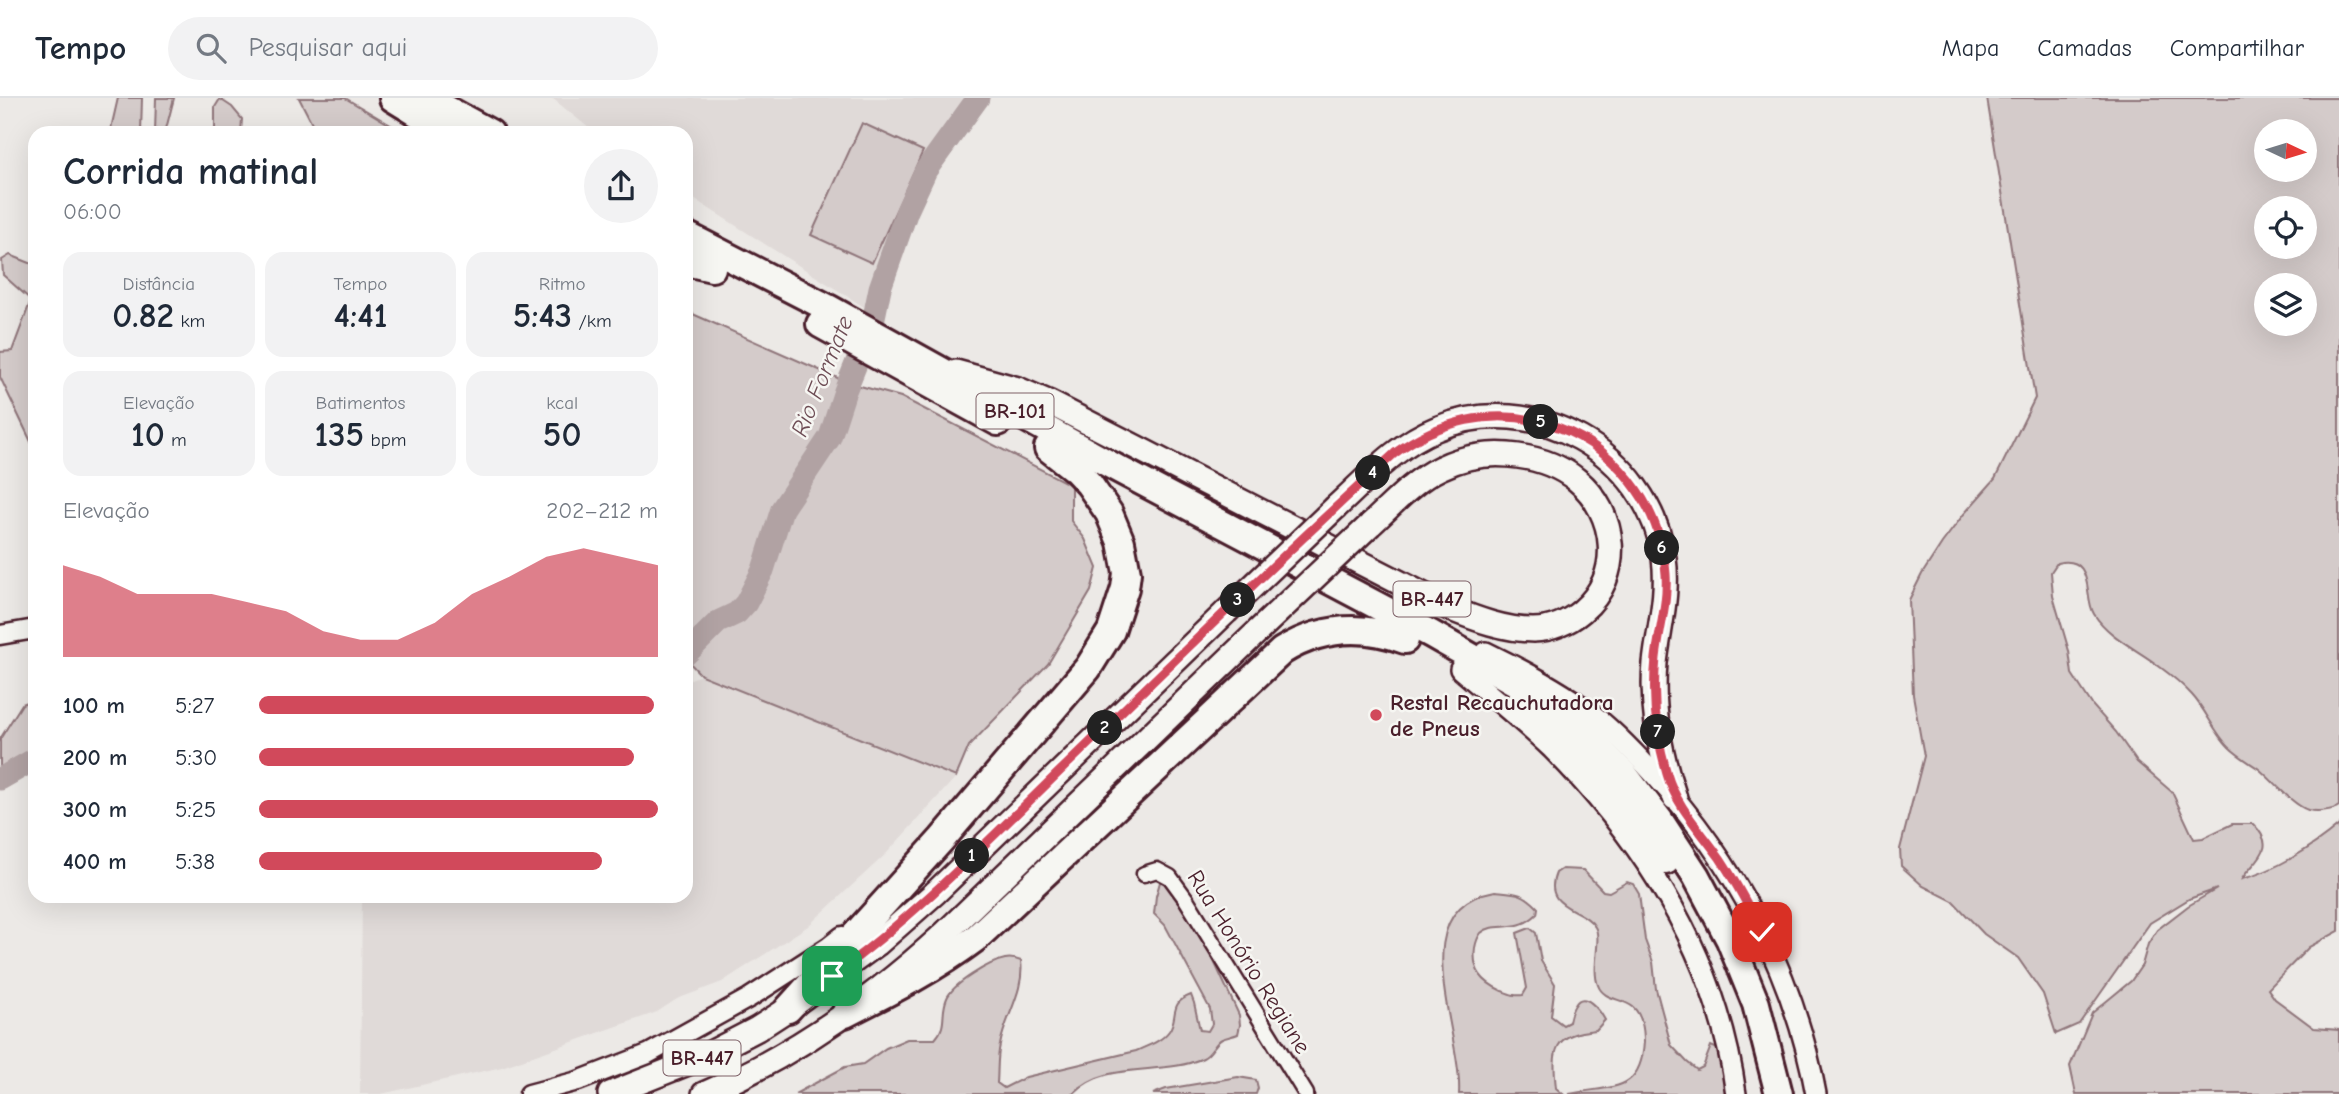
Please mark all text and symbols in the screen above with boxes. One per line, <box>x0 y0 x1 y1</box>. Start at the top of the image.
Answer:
search box <box>168 17 658 80</box>
text: Tempo <box>35 29 126 67</box>
icon: search <box>192 29 230 67</box>
text: Pesquisar aqui <box>248 33 407 63</box>
text: Mapa <box>1942 34 1999 62</box>
text: Camadas <box>2037 34 2132 62</box>
text: Compartilhar <box>2170 34 2304 62</box>
north arrow <box>2254 119 2317 182</box>
map controls <box>2254 119 2317 336</box>
button: share <box>584 149 658 223</box>
text: Corrida matinal <box>63 150 318 194</box>
button: locate <box>2254 196 2317 259</box>
text: 06:00 <box>63 198 122 225</box>
text: Distância <box>123 273 195 295</box>
text: Tempo <box>334 273 387 295</box>
text: Ritmo <box>539 273 586 295</box>
button: layers <box>2254 273 2317 336</box>
text: 0.82 <box>112 295 174 336</box>
text: 4:41 <box>334 295 387 336</box>
text: 5:43 <box>513 295 572 336</box>
text: km <box>174 310 205 332</box>
text: /km <box>572 310 612 332</box>
water label: Rio Formate <box>785 311 859 441</box>
text: Elevação <box>123 392 195 414</box>
text: Batimentos <box>316 392 405 414</box>
text: kcal <box>546 392 578 414</box>
road number: BR-101 <box>976 394 1054 428</box>
pin: 5 <box>1524 404 1558 440</box>
text: 5 <box>1535 410 1546 432</box>
text: 10 <box>131 414 165 455</box>
text: 135 <box>315 414 364 455</box>
text: 50 <box>543 414 581 455</box>
text: m <box>165 429 187 451</box>
text: bpm <box>364 429 406 451</box>
pin: 4 <box>1356 456 1390 490</box>
text: 4 <box>1368 461 1377 483</box>
text: Elevação <box>63 497 150 524</box>
text: 202–212 m <box>546 497 658 524</box>
pin: 6 <box>1644 531 1680 566</box>
text: 6 <box>1657 536 1666 558</box>
pin: 3 <box>1220 582 1256 618</box>
road number: BR-447 <box>1394 582 1470 616</box>
text: 3 <box>1233 588 1242 610</box>
place label: Restal Recauchutadora de Pneus <box>1390 689 1614 742</box>
text: 100 m <box>63 692 125 719</box>
text: 5:27 <box>175 692 215 719</box>
marker: Restal Recauchutadora de Pneus <box>1368 707 1384 723</box>
pin: 2 <box>1088 710 1122 746</box>
pin: 7 <box>1640 714 1676 750</box>
text: 2 <box>1100 716 1109 738</box>
text: 7 <box>1653 720 1662 742</box>
text: 200 m <box>63 744 127 771</box>
text: 5:30 <box>175 744 217 771</box>
text: 300 m <box>63 796 127 823</box>
text: 5:25 <box>175 796 216 823</box>
pin: 1 <box>954 838 990 874</box>
text: 1 <box>968 844 975 866</box>
text: 400 m <box>63 848 127 875</box>
text: 5:38 <box>175 848 215 875</box>
street label: Rua Honório Regiane <box>1182 865 1316 1059</box>
pin <box>1732 902 1792 962</box>
icon: check <box>1743 913 1781 951</box>
pin <box>802 946 862 1006</box>
icon: arrive <box>813 957 851 995</box>
road number: BR-447 <box>664 1040 740 1076</box>

